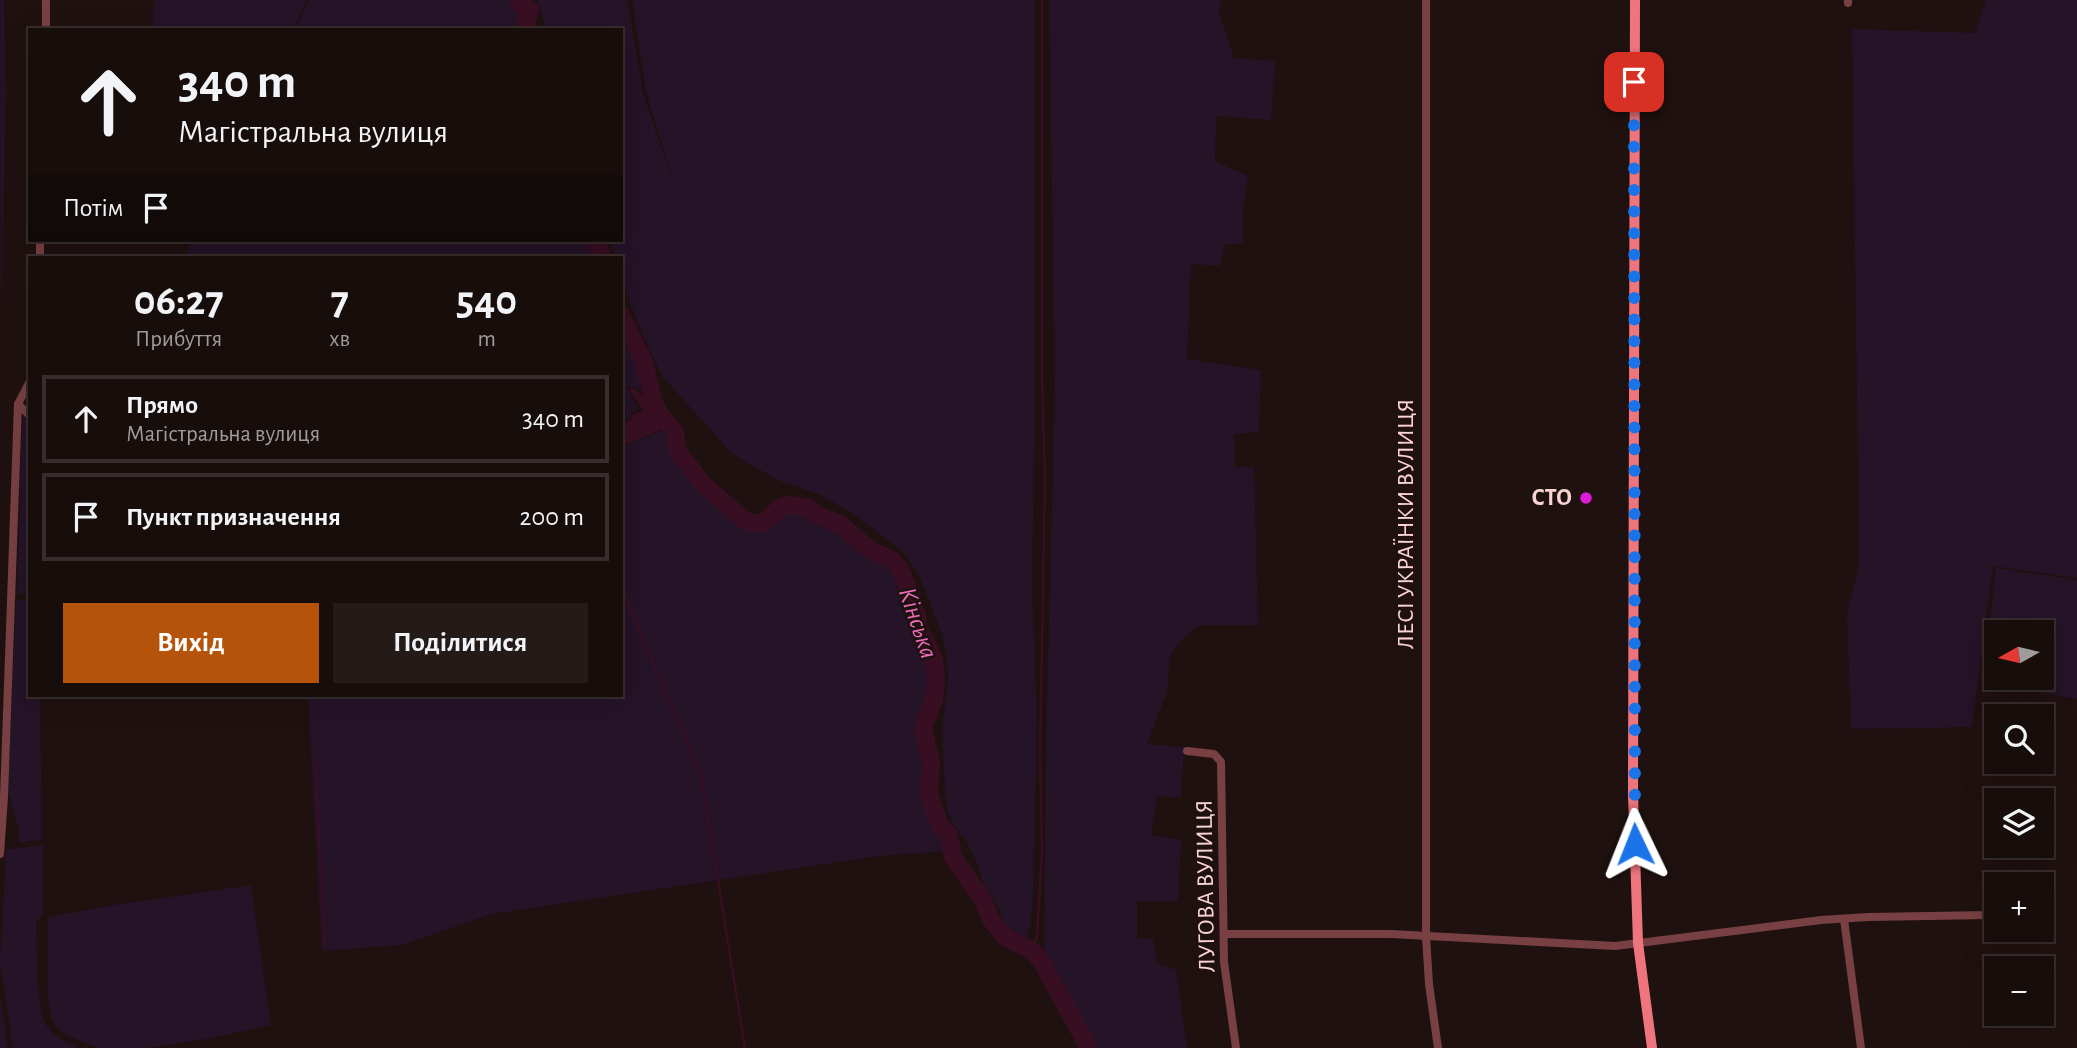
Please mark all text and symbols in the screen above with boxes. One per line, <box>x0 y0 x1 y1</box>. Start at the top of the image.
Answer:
pin <box>1604 52 1664 112</box>
icon: ahead <box>63 56 154 147</box>
text: 340 m <box>178 58 296 107</box>
icon: arrive <box>1615 63 1653 101</box>
text: Магістральна вулиця <box>178 116 448 148</box>
icon: arrive <box>137 189 175 227</box>
text: Потім <box>63 195 123 221</box>
text: 06:27 <box>134 280 224 322</box>
text: 7 <box>331 280 349 322</box>
text: 540 <box>456 280 517 322</box>
text: Прибуття <box>135 328 222 351</box>
text: хв <box>329 328 350 351</box>
text: m <box>477 328 496 351</box>
text: Прямо <box>126 392 198 418</box>
street label: ЛЕСІ УКРАЇНКИ ВУЛИЦЯ <box>1393 399 1418 649</box>
icon: ahead <box>67 400 105 438</box>
text: 340 m <box>522 406 584 432</box>
text: Магістральна вулиця <box>126 423 320 446</box>
place label: СТО <box>1531 486 1572 510</box>
marker: СТО <box>1578 490 1594 506</box>
icon: arrive <box>67 498 105 536</box>
text: Пункт призначення <box>126 504 341 530</box>
text: 200 m <box>520 504 584 530</box>
water label: Кінська <box>894 584 942 662</box>
button: Вихід <box>63 603 319 683</box>
button: Поділитися <box>333 603 588 683</box>
north arrow <box>1984 620 2054 690</box>
map controls <box>1984 620 2054 1026</box>
button: search <box>1984 704 2054 774</box>
button: layers <box>1984 788 2054 858</box>
street label: ЛУГОВА ВУЛИЦЯ <box>1192 799 1220 973</box>
position arrow <box>1598 807 1672 881</box>
button: + <box>1984 872 2054 942</box>
button: − <box>1984 956 2054 1026</box>

